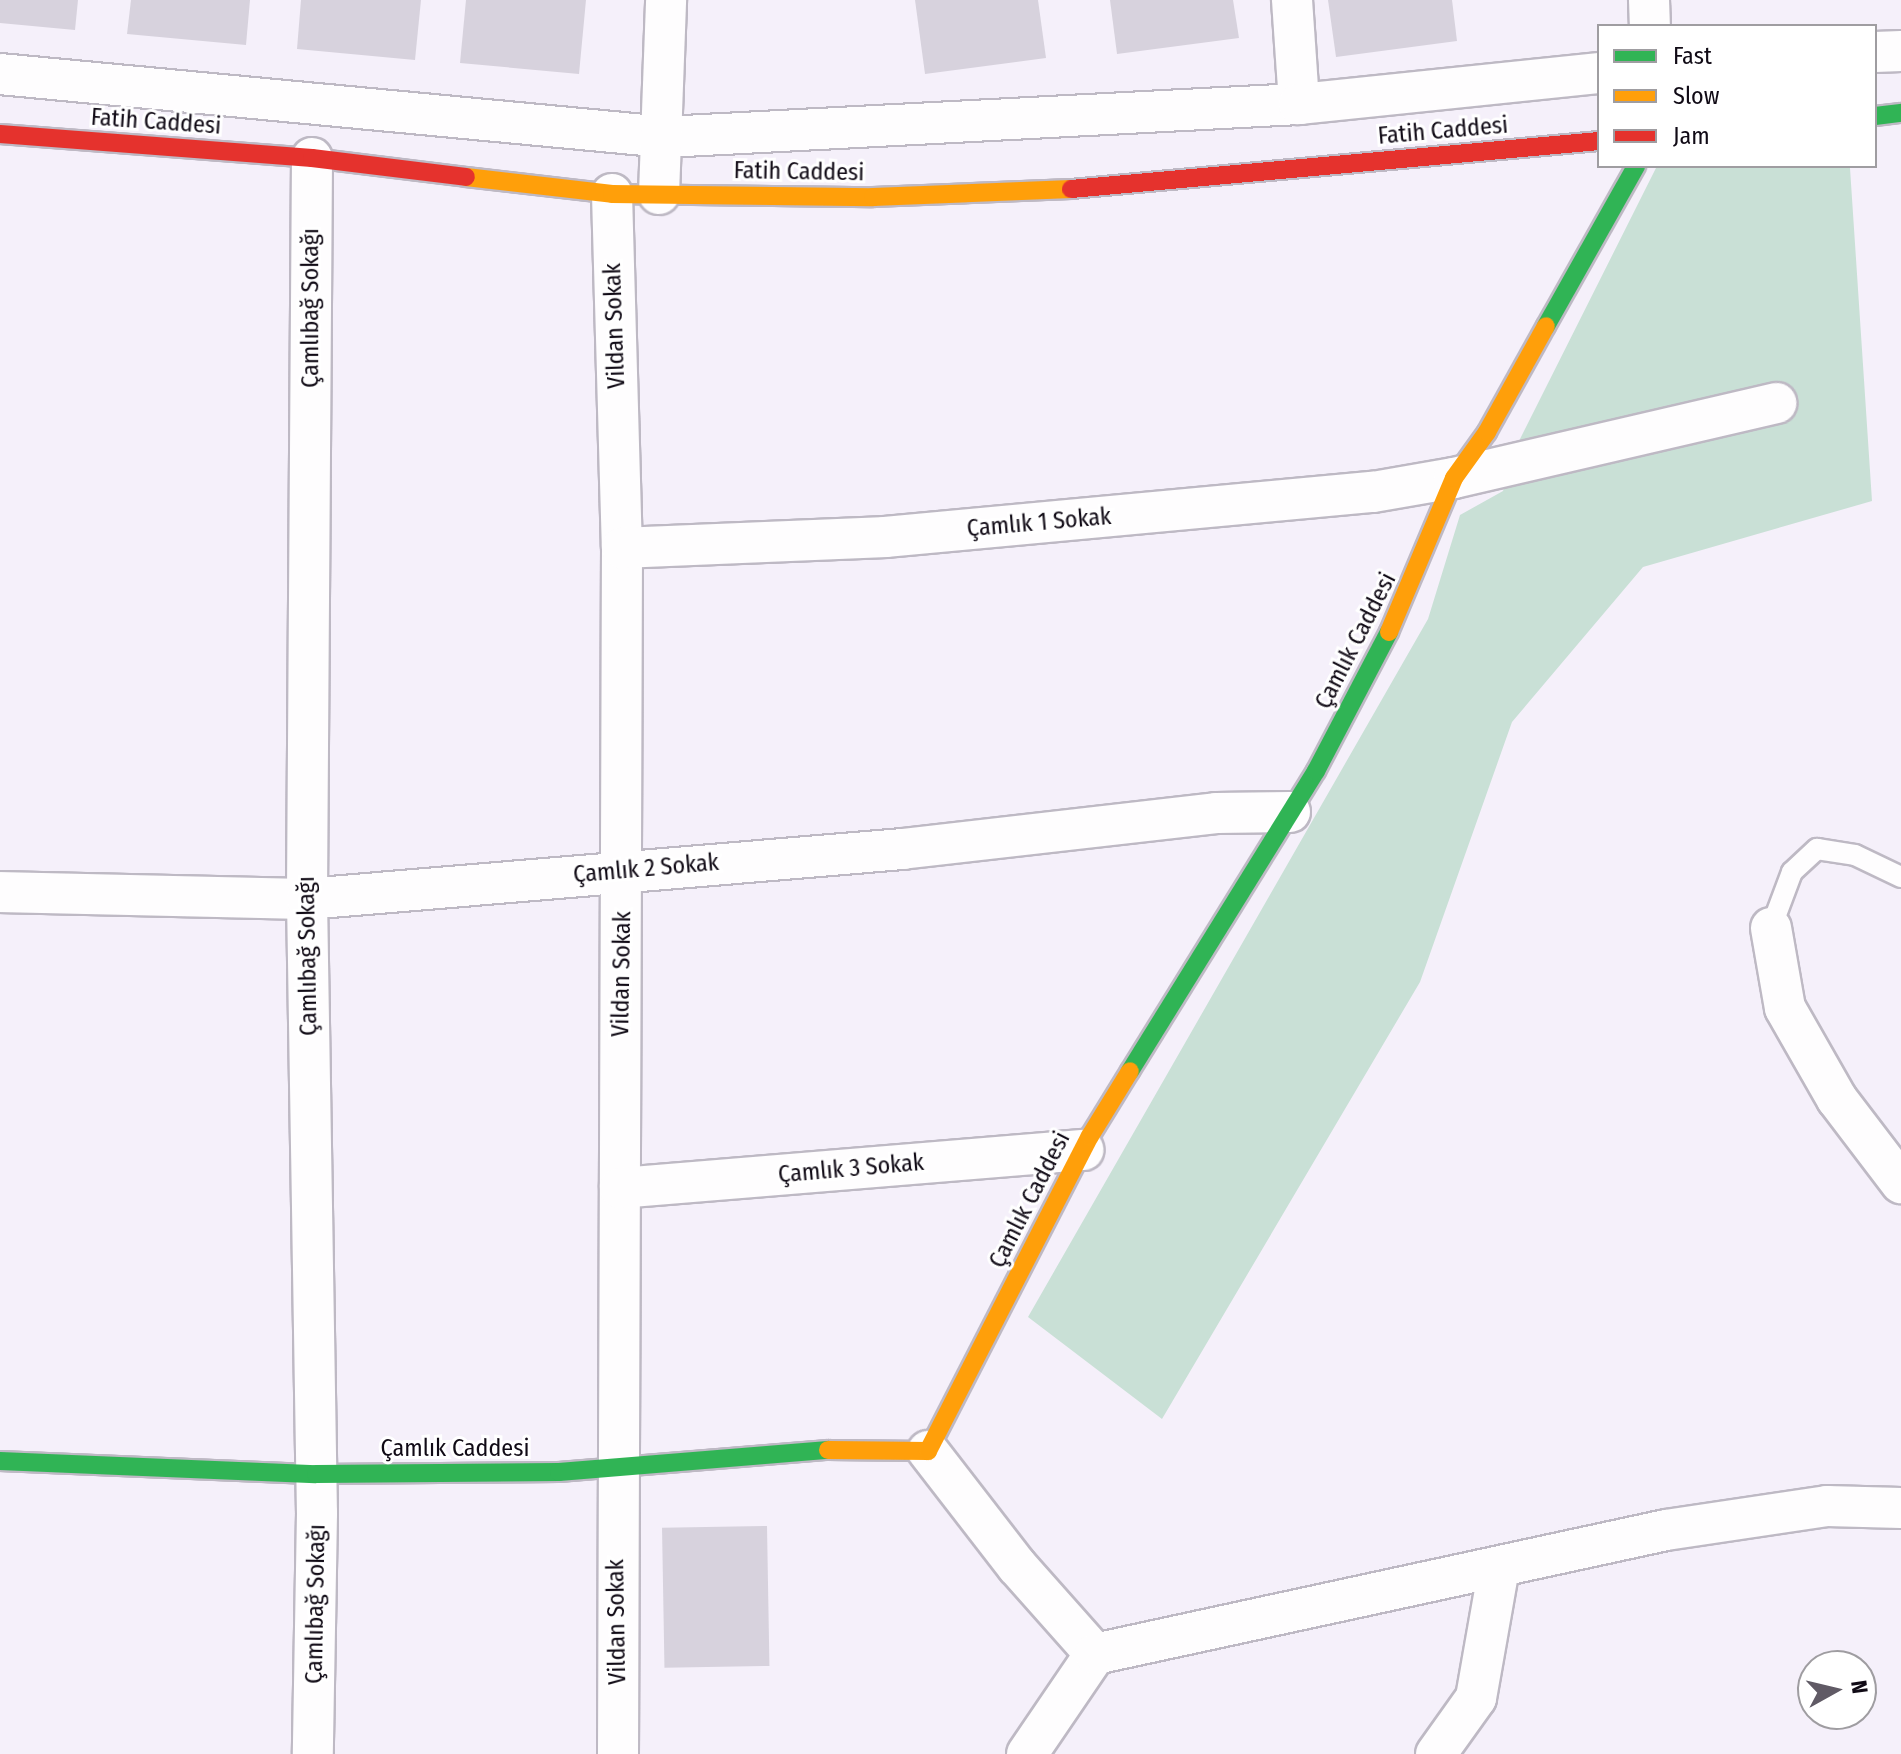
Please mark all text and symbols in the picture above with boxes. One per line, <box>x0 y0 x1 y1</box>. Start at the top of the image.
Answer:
legend <box>1597 24 1877 168</box>
text: Fast <box>1673 42 1712 70</box>
text: Slow <box>1673 82 1719 110</box>
street label: Fatih Caddesi <box>90 103 222 141</box>
street label: Fatih Caddesi <box>1377 111 1509 151</box>
text: Jam <box>1673 122 1710 150</box>
street label: Fatih Caddesi <box>733 156 865 188</box>
street label: Çamlıbağ Sokağı <box>297 228 325 388</box>
street label: Vildan Sokak <box>598 263 632 389</box>
street label: Çamlık 1 Sokak <box>966 502 1112 544</box>
street label: Çamlık Caddesi <box>1309 568 1403 714</box>
street label: Çamlık 2 Sokak <box>572 848 720 890</box>
street label: Çamlıbağ Sokağı <box>292 876 324 1036</box>
street label: Vildan Sokak <box>607 911 637 1037</box>
street label: Çamlık Caddesi <box>983 1127 1077 1273</box>
street label: Çamlık 3 Sokak <box>777 1148 925 1190</box>
street label: Çamlık Caddesi <box>381 1435 529 1463</box>
street label: Çamlıbağ Sokağı <box>300 1524 332 1684</box>
street label: Vildan Sokak <box>602 1559 632 1685</box>
north arrow <box>1797 1650 1877 1730</box>
text: N <box>1845 1678 1874 1695</box>

